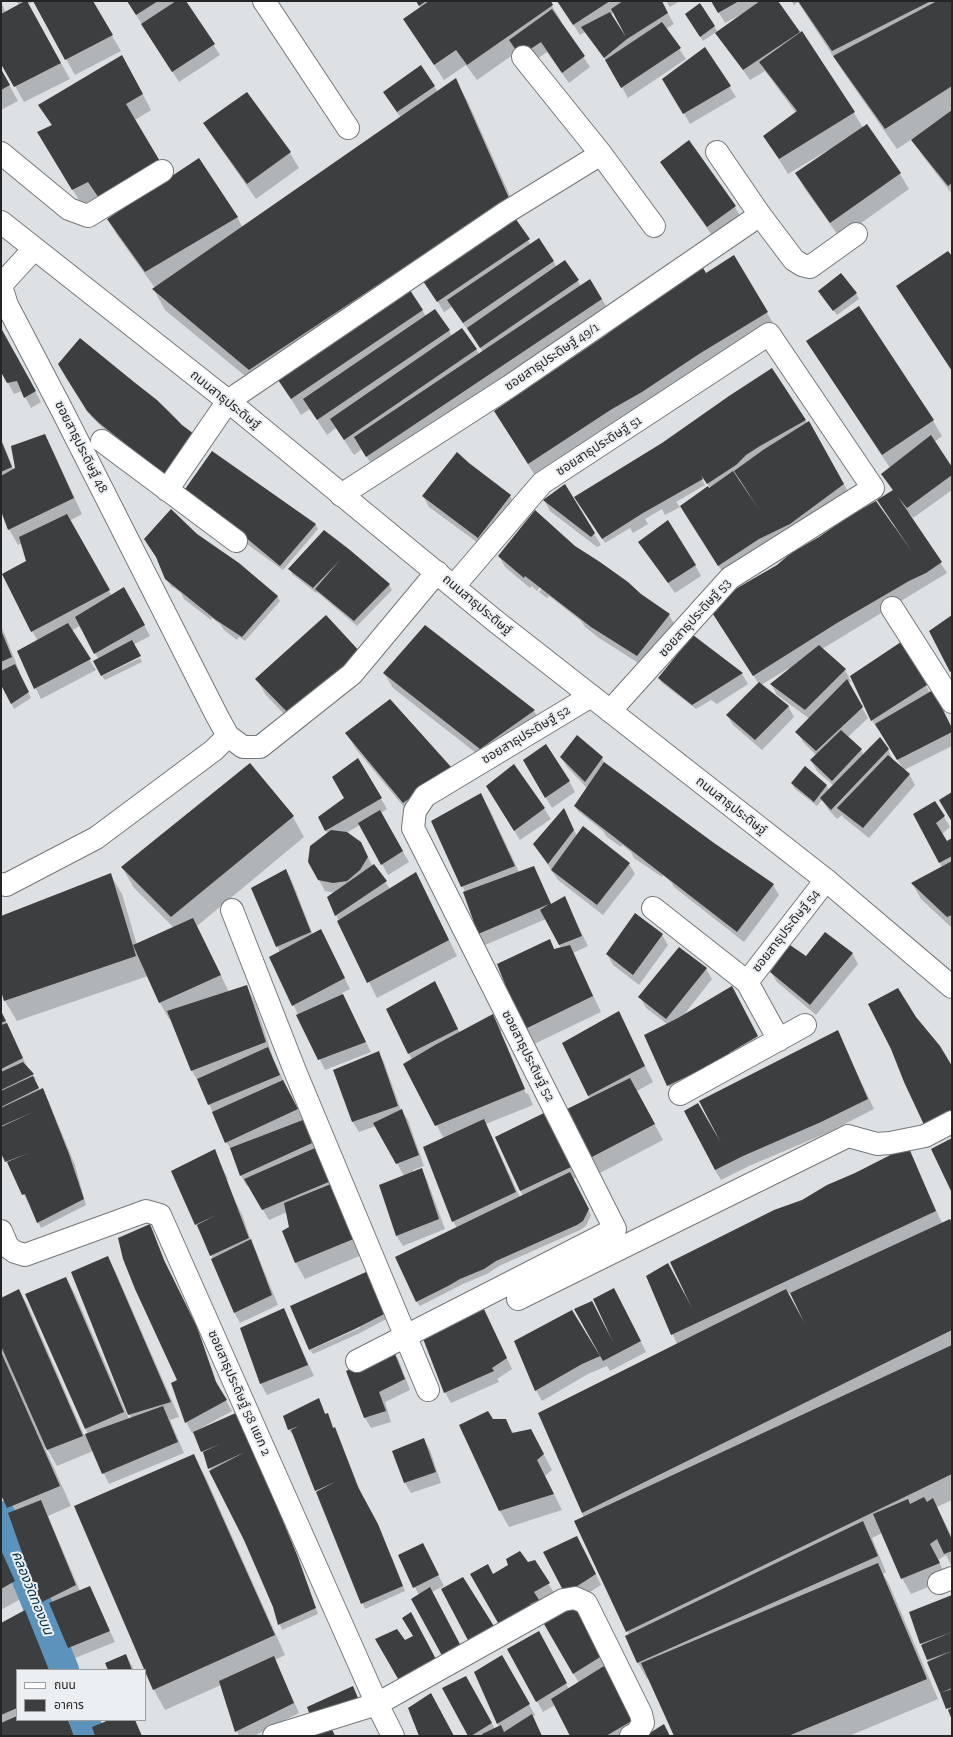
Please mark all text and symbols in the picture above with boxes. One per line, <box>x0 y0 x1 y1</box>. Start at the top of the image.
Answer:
street label: ซอยสาธุประดิษฐ์ 49/1 <box>502 320 602 394</box>
street label: ถนนสาธุประดิษฐ์ <box>187 367 263 433</box>
street label: ซอยสาธุประดิษฐ์ 48 <box>51 398 111 496</box>
street label: ซอยสาธุประดิษฐ์ 51 <box>553 413 645 479</box>
street label: ถนนสาธุประดิษฐ์ <box>439 572 515 638</box>
street label: ซอยสาธุประดิษฐ์ 53 <box>656 576 734 660</box>
street label: ซอยสาธุประดิษฐ์ 52 <box>479 702 573 768</box>
street label: ถนนสาธุประดิษฐ์ <box>692 774 770 838</box>
street label: ซอยสาธุประดิษฐ์ 54 <box>749 886 823 976</box>
street label: ซอยสาธุประดิษฐ์ 52 <box>498 1008 558 1104</box>
street label: ซอยสาธุประดิษฐ์ 58 แยก 2 <box>204 1328 274 1458</box>
water label: คลองวัดทองบน <box>8 1549 56 1637</box>
legend <box>16 1669 146 1721</box>
text: ถนน <box>54 1678 76 1692</box>
text: อาคาร <box>54 1698 84 1712</box>

